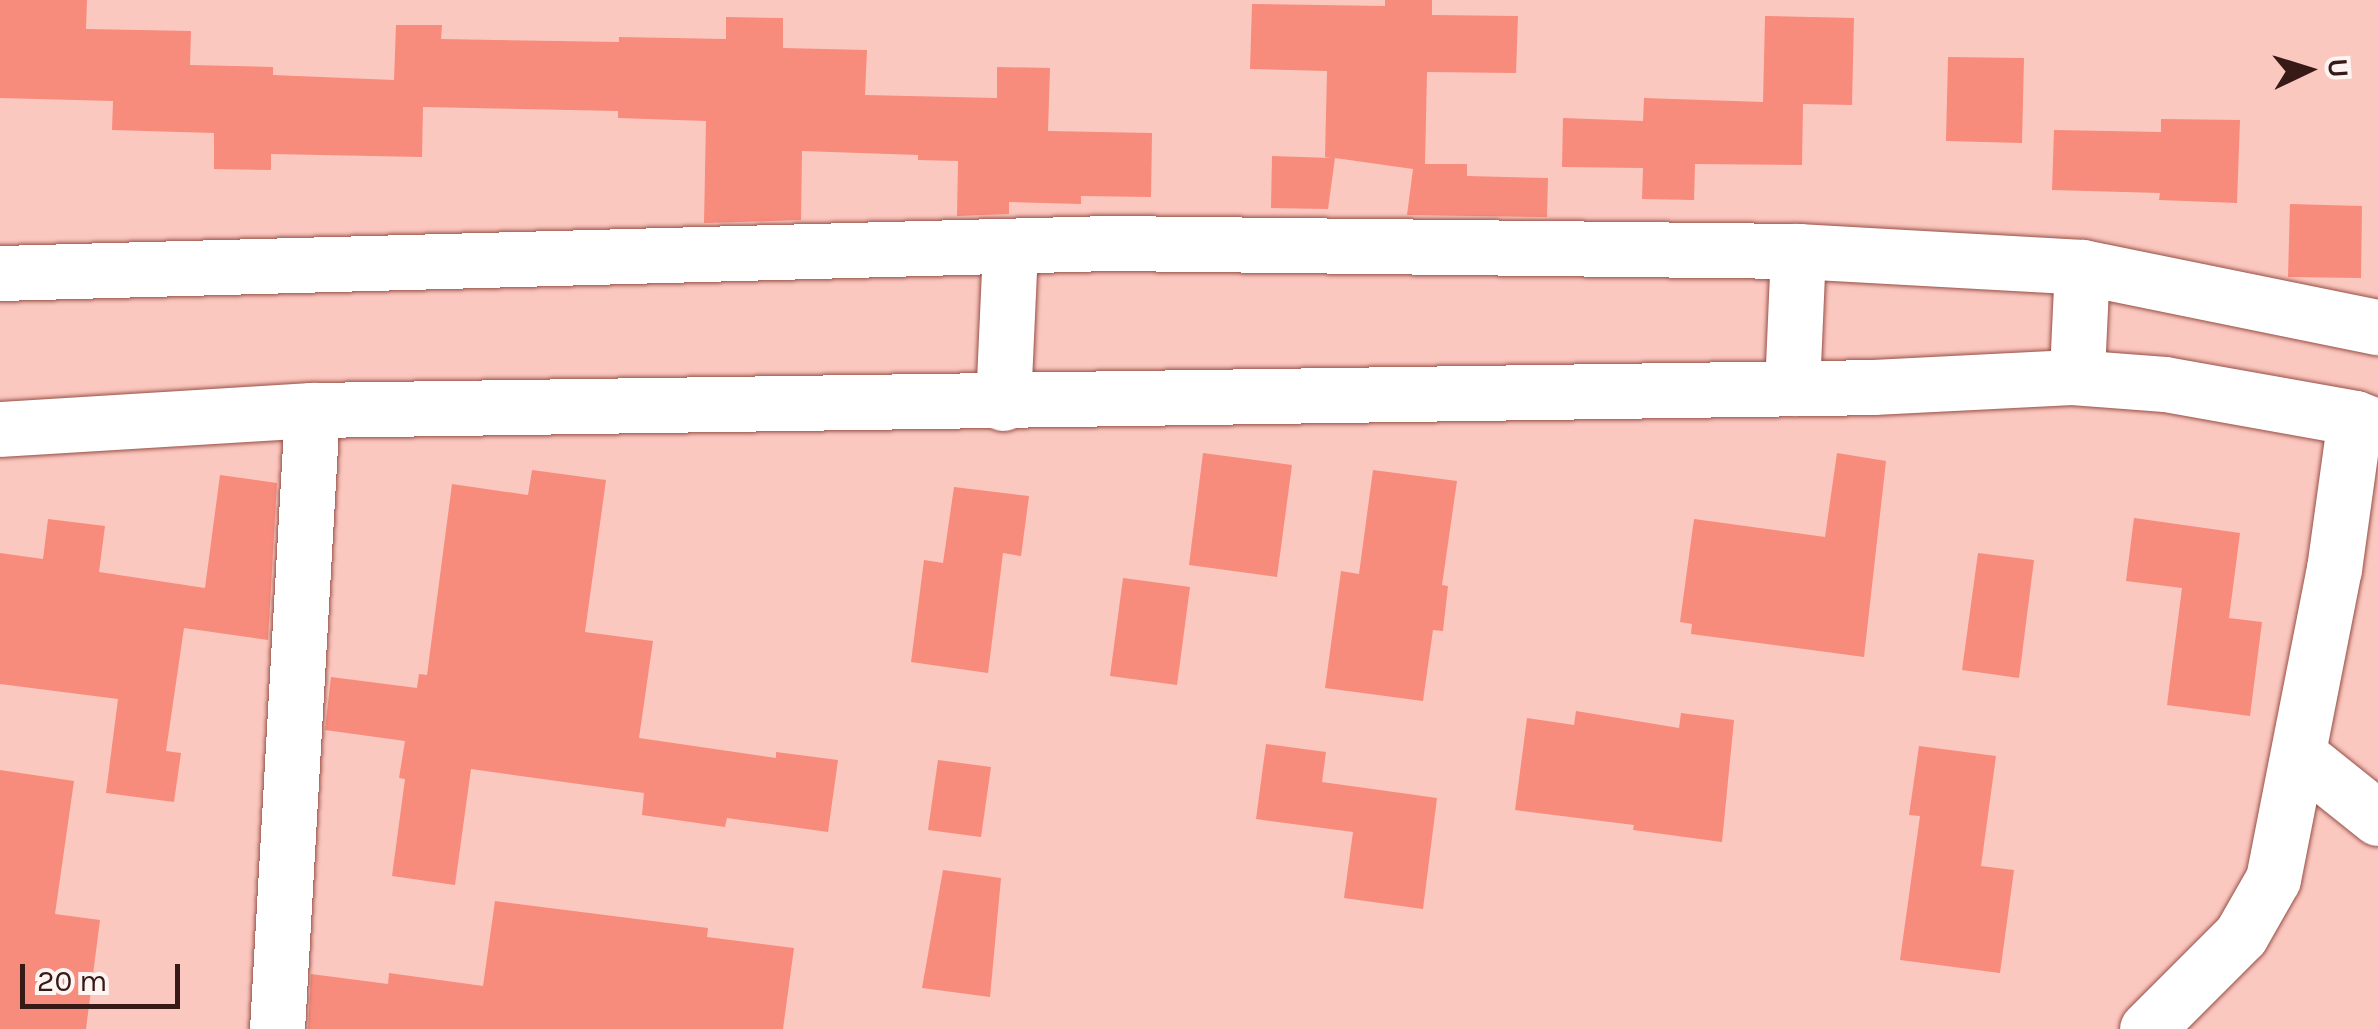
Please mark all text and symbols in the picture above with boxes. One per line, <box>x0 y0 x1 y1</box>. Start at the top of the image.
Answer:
north arrow <box>2258 20 2358 120</box>
text: U <box>2321 57 2356 79</box>
scale bar <box>25 944 185 1006</box>
text: 20 m <box>37 963 107 999</box>

